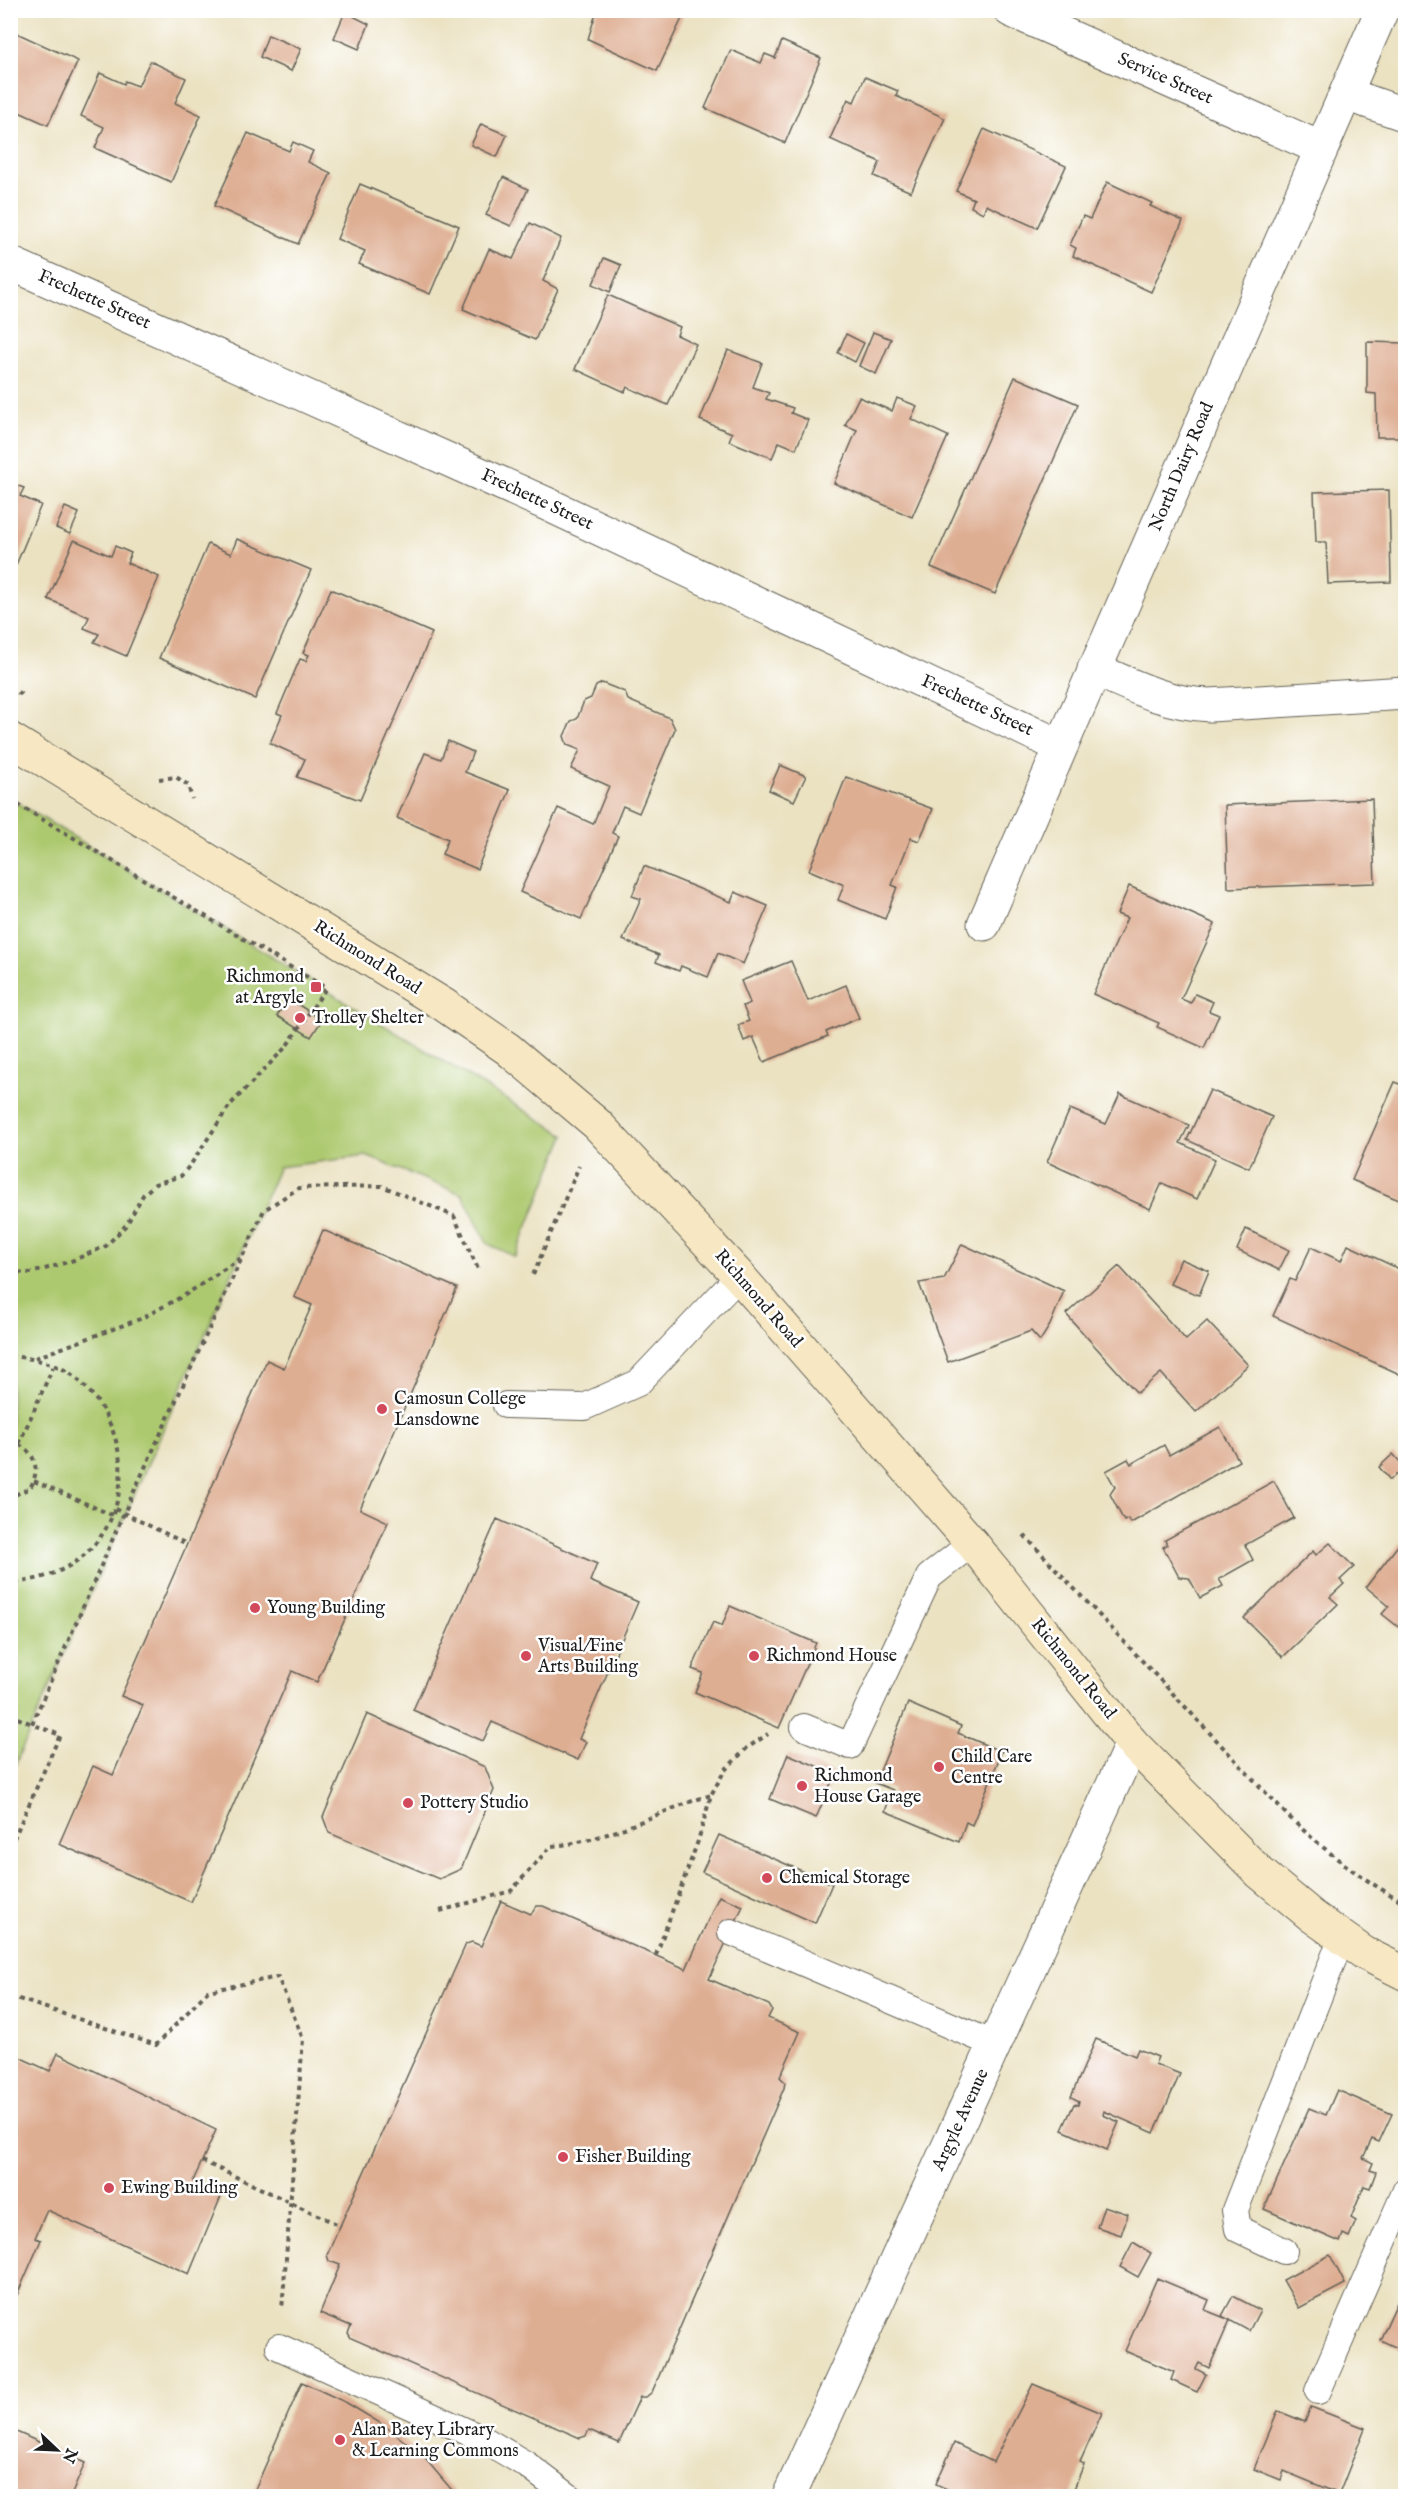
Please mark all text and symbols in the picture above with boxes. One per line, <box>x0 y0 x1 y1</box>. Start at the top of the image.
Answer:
street label: Service Street <box>1114 48 1216 110</box>
street label: Frechette Street <box>34 265 154 335</box>
street label: North Dairy Road <box>1144 399 1220 535</box>
street label: Frechette Street <box>477 464 597 536</box>
street label: Frechette Street <box>917 670 1037 742</box>
street label: Richmond Road <box>309 916 426 1001</box>
place label: Richmond at Argyle <box>226 966 304 1010</box>
marker: Richmond at Argyle <box>309 980 323 994</box>
place label: Trolley Shelter <box>312 1007 424 1030</box>
marker: Trolley Shelter <box>293 1011 307 1025</box>
street label: Richmond Road <box>709 1245 807 1353</box>
place label: Camosun College Lansdowne <box>394 1388 526 1432</box>
marker: Camosun College Lansdowne <box>375 1402 389 1416</box>
place label: Young Building <box>267 1597 385 1620</box>
marker: Young Building <box>248 1601 262 1615</box>
street label: Richmond Road <box>1025 1614 1121 1724</box>
place label: Visual/Fine Arts Building <box>537 1635 638 1679</box>
place label: Richmond House <box>766 1645 897 1668</box>
marker: Visual/Fine Arts Building <box>519 1649 533 1663</box>
marker: Richmond House <box>747 1649 761 1663</box>
place label: Child Care Centre <box>951 1746 1032 1790</box>
marker: Child Care Centre <box>932 1760 946 1774</box>
place label: Richmond House Garage <box>814 1765 921 1809</box>
marker: Richmond House Garage <box>795 1779 809 1793</box>
place label: Pottery Studio <box>420 1792 529 1815</box>
marker: Pottery Studio <box>401 1796 415 1810</box>
place label: Chemical Storage <box>779 1867 910 1890</box>
marker: Chemical Storage <box>760 1871 774 1885</box>
street label: Argyle Avenue <box>927 2065 995 2176</box>
place label: Fisher Building <box>575 2146 691 2169</box>
marker: Fisher Building <box>556 2150 570 2164</box>
place label: Ewing Building <box>121 2177 238 2200</box>
marker: Ewing Building <box>102 2181 116 2195</box>
place label: Alan Batey Library & Learning Commons <box>351 2419 519 2463</box>
north arrow <box>27 2420 87 2480</box>
marker: Alan Batey Library & Learning Commons <box>333 2433 347 2447</box>
text: N <box>57 2444 81 2466</box>

